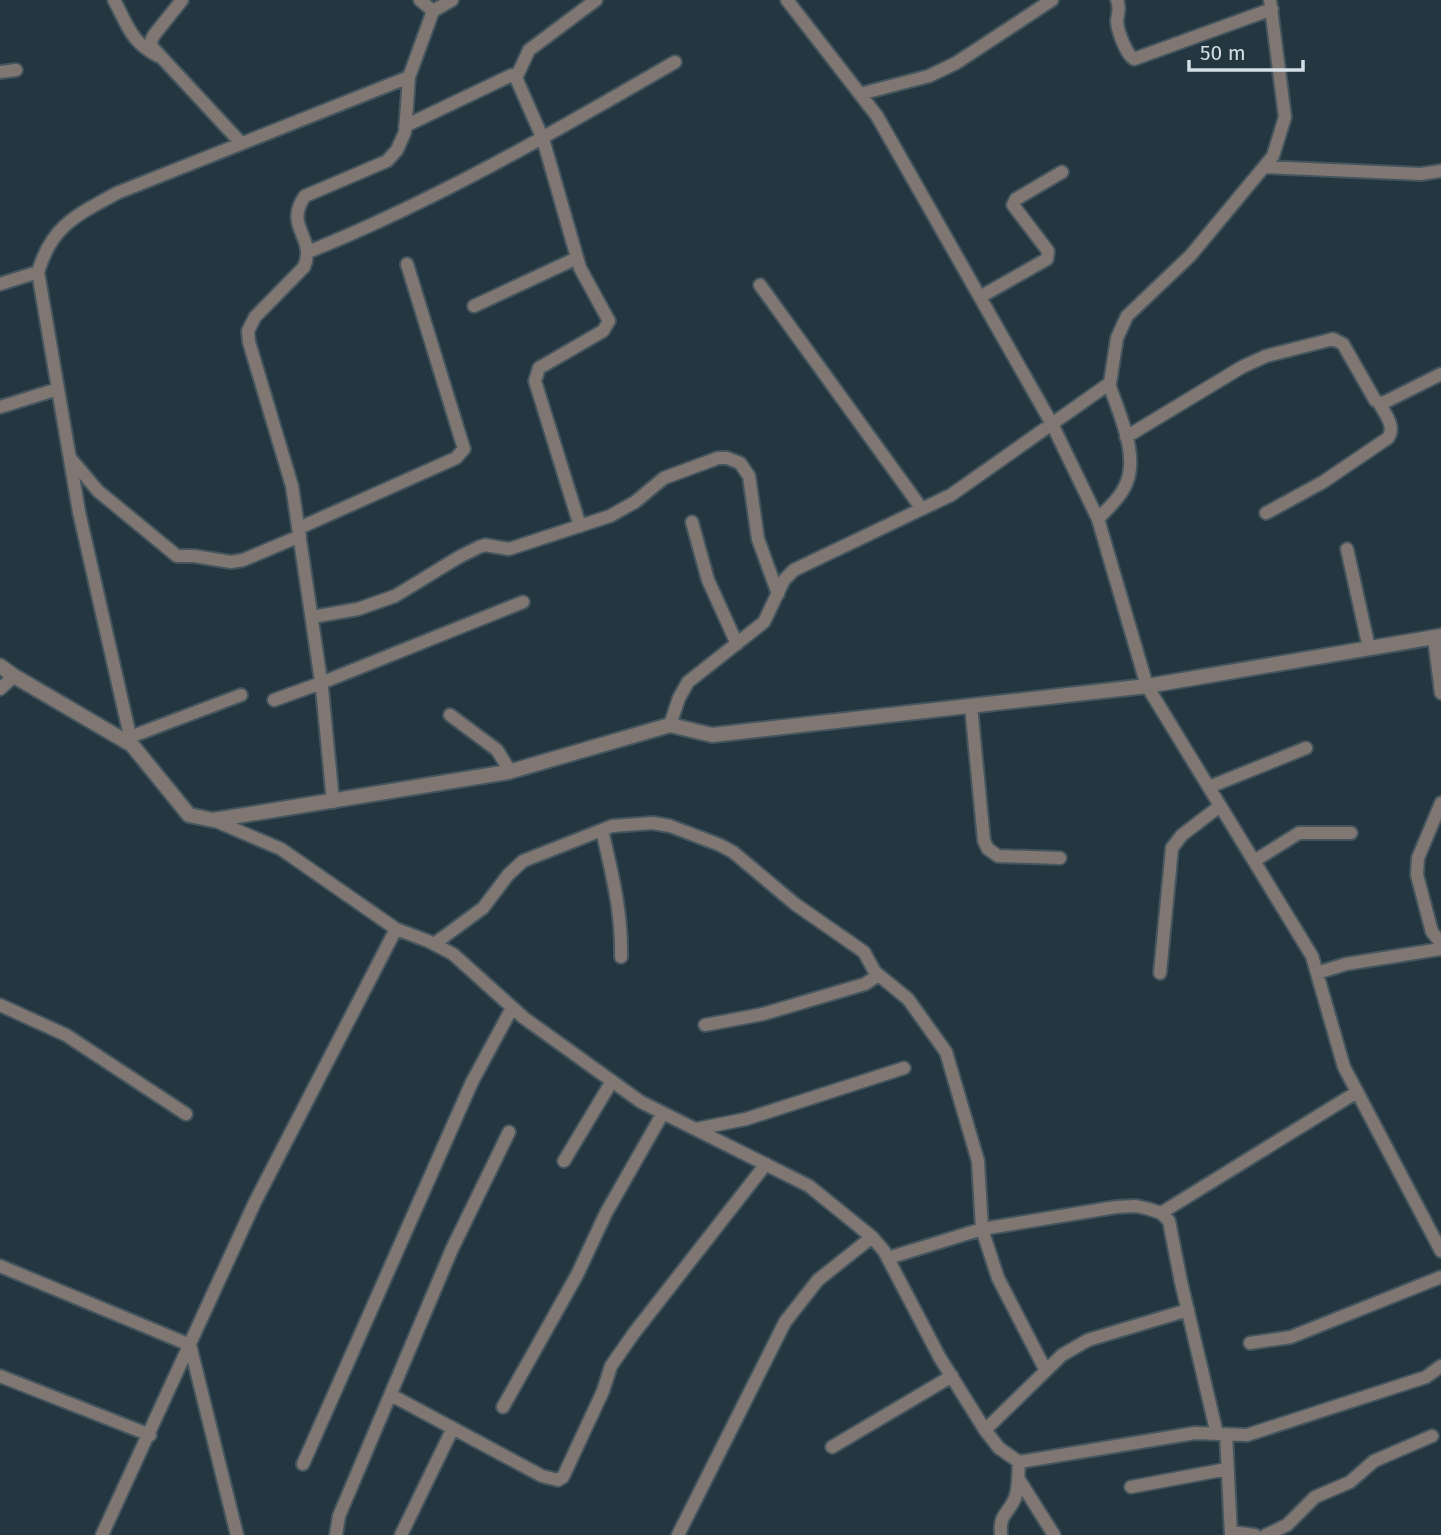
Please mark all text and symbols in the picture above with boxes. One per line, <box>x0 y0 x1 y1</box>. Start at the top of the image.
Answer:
scale bar <box>1189 28 1303 72</box>
text: 50 m <box>1200 40 1246 66</box>

